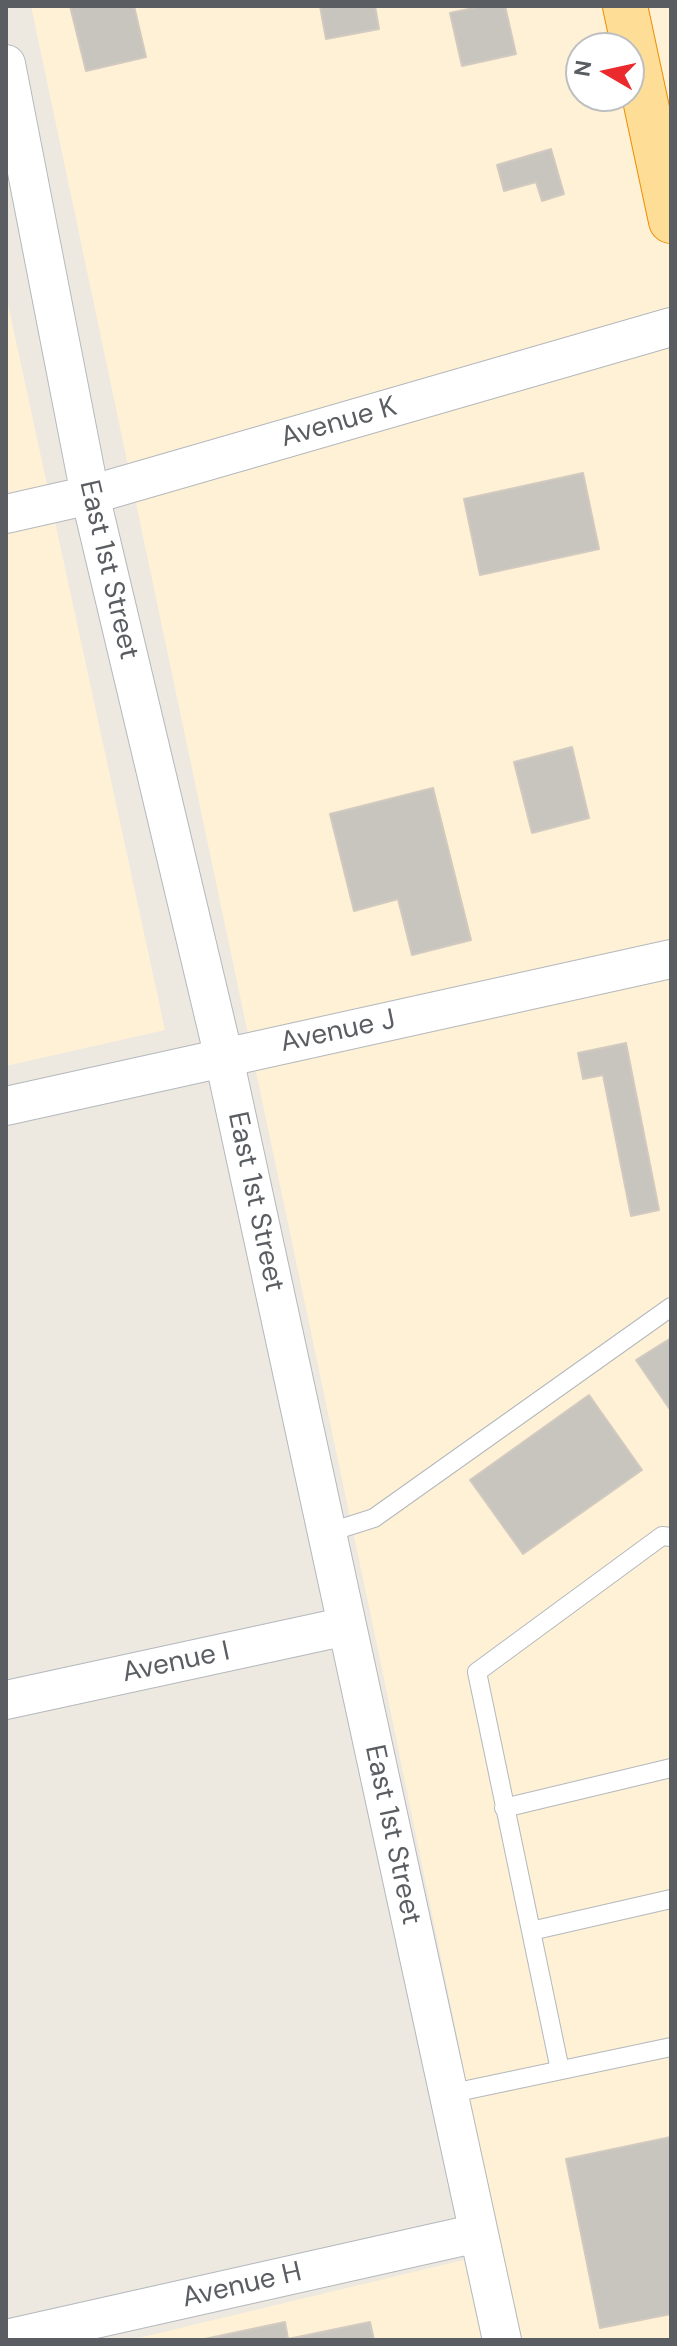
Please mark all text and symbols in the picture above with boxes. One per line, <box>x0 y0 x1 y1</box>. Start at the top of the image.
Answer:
north arrow <box>565 32 645 112</box>
text: N <box>567 58 598 79</box>
street label: Avenue K <box>277 390 401 456</box>
street label: East 1st Street <box>71 477 145 663</box>
street label: Avenue J <box>277 1003 399 1061</box>
street label: East 1st Street <box>220 1109 290 1295</box>
street label: Avenue I <box>119 1635 233 1691</box>
street label: East 1st Street <box>357 1742 427 1928</box>
street label: Avenue H <box>179 2256 305 2316</box>

